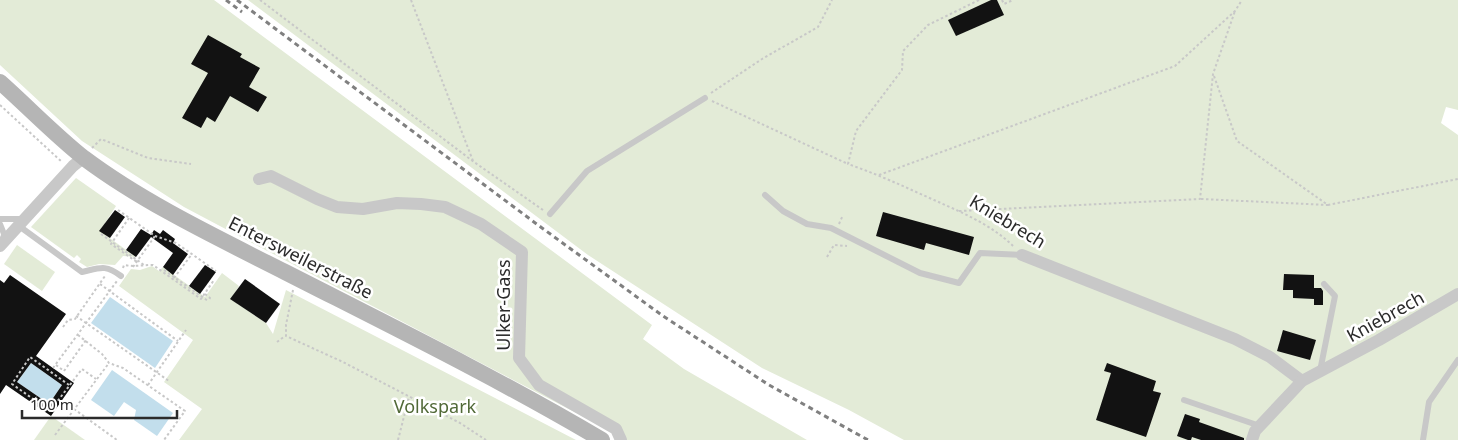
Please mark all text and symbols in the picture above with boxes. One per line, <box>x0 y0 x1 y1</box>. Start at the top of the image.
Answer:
street label: Kniebrech <box>965 189 1051 253</box>
street label: Entersweilerstraße <box>225 210 377 304</box>
street label: Ulker-Gass <box>491 259 515 351</box>
street label: Kniebrech <box>1342 285 1428 347</box>
scale bar <box>22 388 178 420</box>
text: 100 m <box>30 394 74 414</box>
park label: Volkspark <box>394 394 477 418</box>

